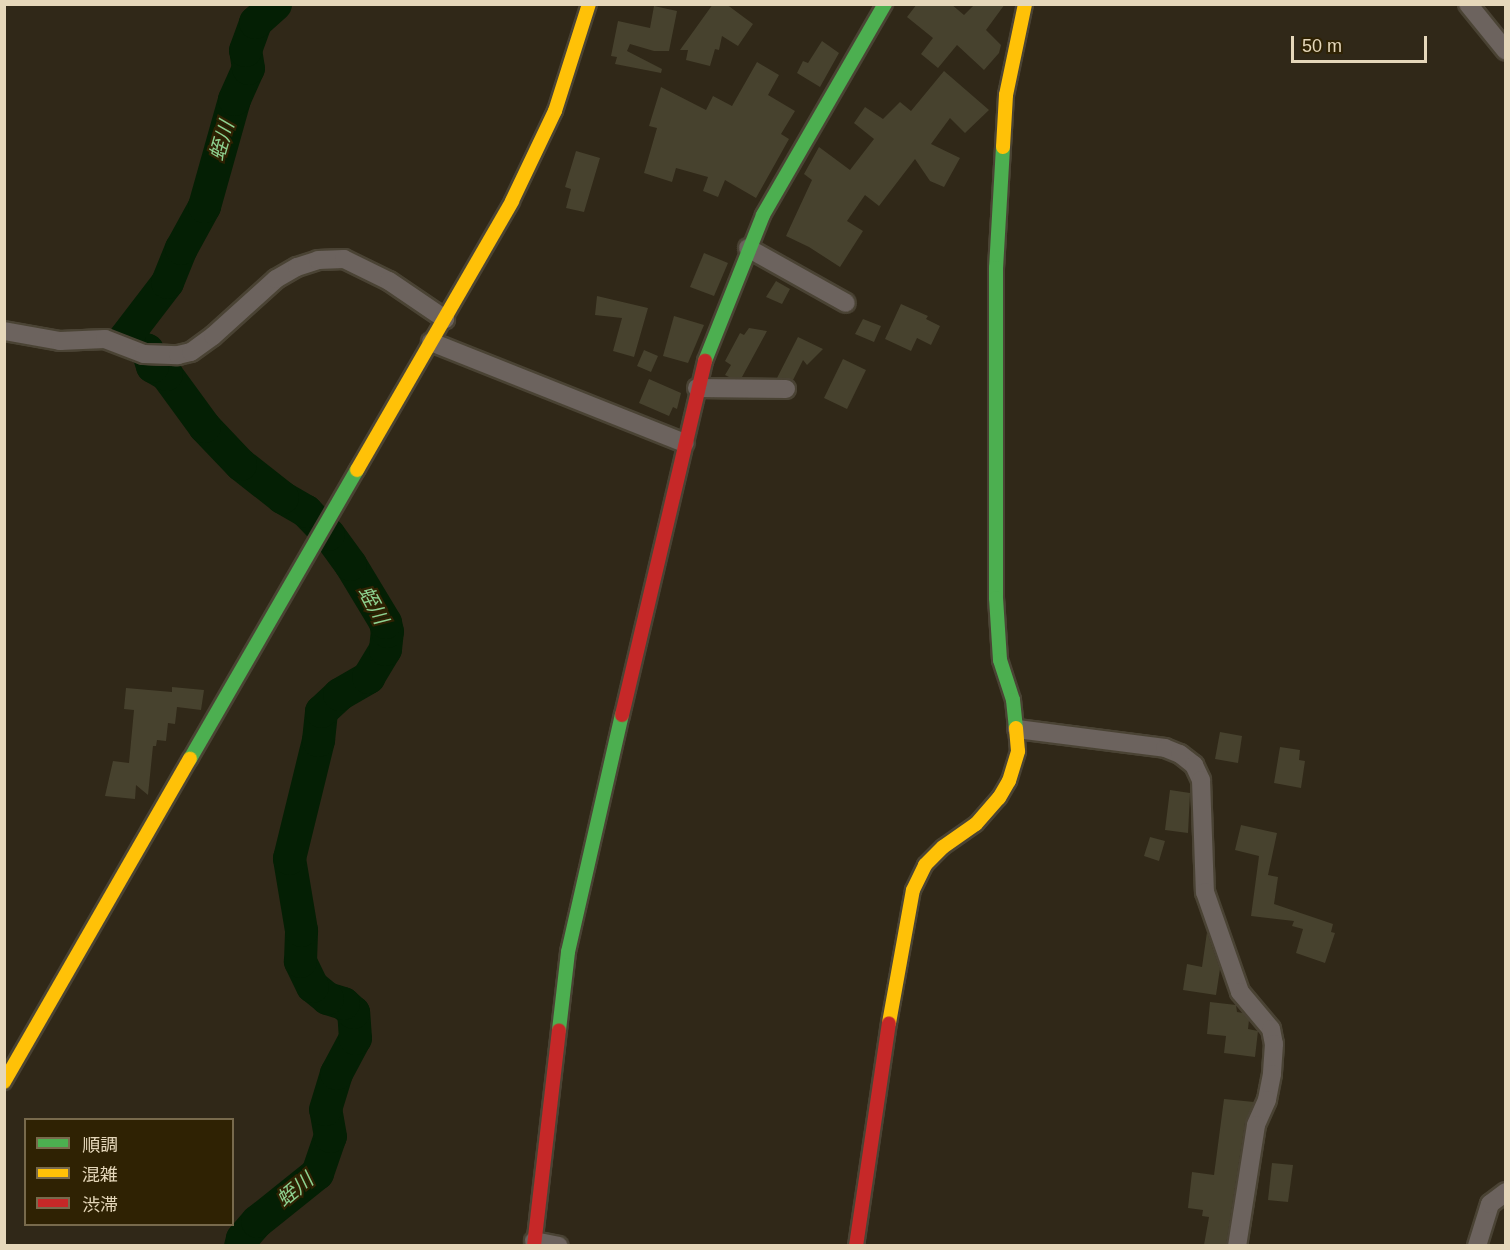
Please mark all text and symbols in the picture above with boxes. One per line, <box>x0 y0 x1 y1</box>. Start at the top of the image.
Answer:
scale bar <box>1294 24 1430 62</box>
text: 50 m <box>1302 36 1342 56</box>
water label: 蛭川 <box>205 118 239 164</box>
water label: 蛭川 <box>353 582 393 628</box>
legend <box>24 1118 234 1226</box>
text: 順調 <box>82 1135 118 1155</box>
text: 混雑 <box>82 1165 118 1185</box>
water label: 蛭川 <box>272 1168 318 1212</box>
text: 渋滞 <box>82 1195 118 1215</box>

